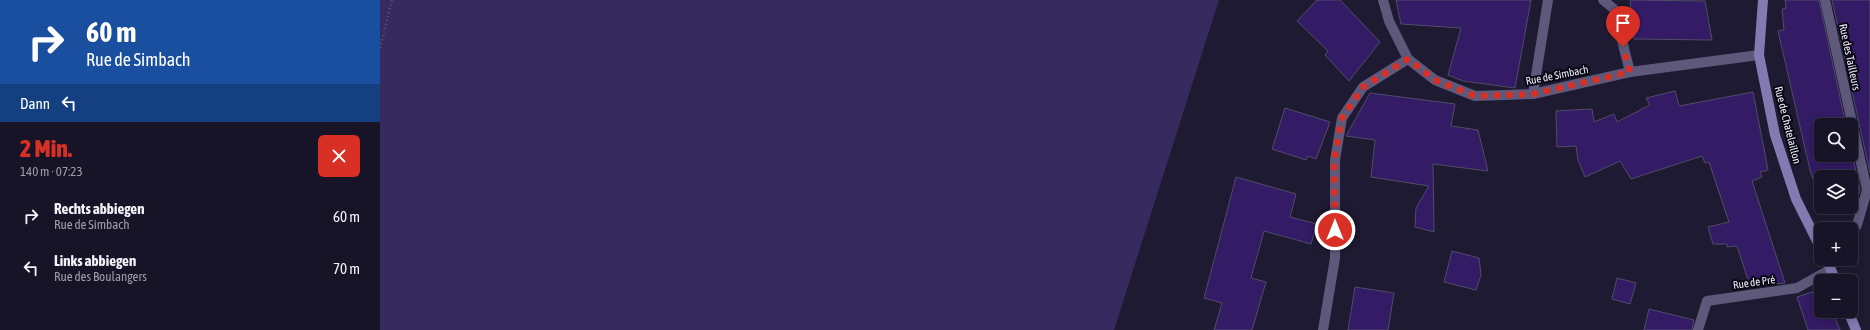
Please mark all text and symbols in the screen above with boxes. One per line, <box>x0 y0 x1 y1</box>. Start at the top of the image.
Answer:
pin <box>1606 6 1640 47</box>
icon: arrive <box>1612 12 1634 34</box>
icon: right <box>20 16 72 68</box>
text: 60 m <box>86 16 136 48</box>
street label: Rue des Tailleurs <box>1837 23 1863 92</box>
text: Rue de Simbach <box>86 49 190 70</box>
street label: Rue de Simbach <box>1525 63 1589 87</box>
street label: Rue de Chatelaillon <box>1773 85 1803 165</box>
icon: left <box>58 92 80 114</box>
text: Dann <box>20 95 50 112</box>
map controls <box>1814 118 1858 318</box>
button: search <box>1814 118 1858 162</box>
text: 2 Min. <box>20 135 72 162</box>
button: close <box>318 135 360 177</box>
text: 140 m · 07:23 <box>20 164 83 179</box>
button: layers <box>1814 170 1858 214</box>
text: Rechts abbiegen <box>54 200 144 217</box>
icon: right <box>20 205 42 227</box>
text: 60 m <box>333 208 360 225</box>
position arrow <box>1314 209 1356 251</box>
text: Rue de Simbach <box>54 217 129 232</box>
button: + <box>1814 222 1858 266</box>
text: Links abbiegen <box>54 252 136 269</box>
icon: left <box>20 257 42 279</box>
text: 70 m <box>333 260 360 277</box>
text: Rue des Boulangers <box>54 269 147 284</box>
street label: Rue de Pré <box>1732 273 1776 291</box>
button: − <box>1814 274 1858 318</box>

